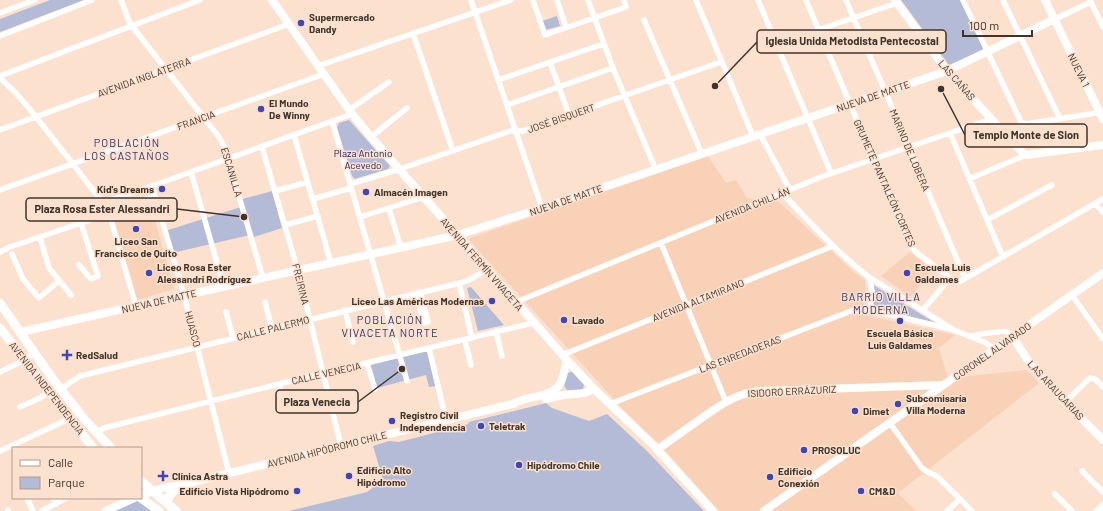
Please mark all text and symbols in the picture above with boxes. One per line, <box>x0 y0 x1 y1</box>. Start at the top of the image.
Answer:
place label: Supermercado Dandy <box>309 11 375 35</box>
scale bar <box>963 12 1032 38</box>
marker: Supermercado Dandy <box>296 18 306 28</box>
text: 100 m <box>969 18 999 32</box>
callout: Iglesia Unida Metodista Pentecostal <box>757 30 946 53</box>
text: Iglesia Unida Metodista Pentecostal <box>765 34 939 47</box>
street label: NUEVA 1 <box>1066 51 1092 89</box>
street label: AVENIDA INGLATERRA <box>96 55 192 99</box>
street label: LAS CAÑAS <box>936 57 978 103</box>
street label: NUEVA DE MATTE <box>835 78 911 114</box>
place label: El Mundo De Winny <box>269 97 310 121</box>
street label: JOSÉ BISQUERT <box>526 101 597 135</box>
marker: El Mundo De Winny <box>256 104 266 114</box>
street label: MARINO DE LOBERA <box>887 107 933 193</box>
street label: FRANCIA <box>175 108 217 132</box>
street label: GRUMETE PANTALEÓN CORTES <box>851 117 919 249</box>
callout: Templo Monte de Sion <box>965 124 1087 147</box>
text: Templo Monte de Sion <box>973 128 1079 141</box>
district label: POBLACIÓN LOS CASTAÑOS <box>84 136 170 162</box>
street label: ESCANILLA <box>219 146 245 198</box>
park label: Plaza Antonio Acevedo <box>334 147 392 171</box>
street label: NUEVA DE MATTE <box>528 182 604 218</box>
place label: Kid's Dreams <box>97 183 154 195</box>
marker: Kid's Dreams <box>157 184 167 194</box>
street label: AVENIDA CHILLÁN <box>712 184 792 226</box>
place label: Almacén Imagen <box>374 186 448 198</box>
marker: Almacén Imagen <box>361 187 371 197</box>
callout: Plaza Rosa Ester Alessandri <box>26 198 177 221</box>
text: Plaza Rosa Ester Alessandri <box>35 202 170 215</box>
street label: AVENIDA FERMÍN VIVACETA <box>438 215 526 313</box>
marker: Liceo San Francisco de Quito <box>131 224 141 234</box>
place label: Liceo San Francisco de Quito <box>95 235 177 259</box>
place label: Liceo Rosa Ester Alessandri Rodríguez <box>157 261 251 285</box>
place label: Escuela Luis Galdames <box>915 261 971 285</box>
street label: FREIRINA <box>290 262 312 306</box>
marker: Liceo Rosa Ester Alessandri Rodríguez <box>144 268 154 278</box>
marker: Escuela Luis Galdames <box>902 268 912 278</box>
street label: AVENIDA ALTAMIRANO <box>650 276 746 324</box>
street label: NUEVA DE MATTE <box>120 287 198 315</box>
district label: BARRIO VILLA MODERNA <box>841 290 921 316</box>
place label: Liceo Las Américas Modernas <box>351 295 484 307</box>
marker: Liceo Las Américas Modernas <box>487 296 497 306</box>
street label: HUASCO <box>182 310 204 348</box>
street label: CALLE PALERMO <box>235 313 311 343</box>
district label: POBLACIÓN VIVACETA NORTE <box>341 313 439 339</box>
place label: Lavado <box>572 314 605 326</box>
marker: Lavado <box>559 315 569 325</box>
marker: Escuela Básica Luis Galdames <box>895 316 905 326</box>
street label: CORONEL ALVARADO <box>951 320 1033 382</box>
place label: Escuela Básica Luis Galdames <box>867 327 933 351</box>
street label: LAS ENREDADERAS <box>697 333 783 375</box>
street label: AVENIDA INDEPENDENCIA <box>7 339 87 437</box>
marker: RedSalud <box>61 349 73 361</box>
place label: RedSalud <box>76 349 118 361</box>
street label: LAS ARAUCARIAS <box>1025 358 1087 422</box>
street label: CALLE VENECIA <box>290 359 362 387</box>
street label: ISIDORO ERRÁZURIZ <box>747 383 837 399</box>
callout: Plaza Venecia <box>276 390 358 413</box>
place label: Subcomisaría Villa Moderna <box>906 392 967 416</box>
text: Plaza Venecia <box>284 395 351 408</box>
marker: Subcomisaría Villa Moderna <box>893 399 903 409</box>
place label: Dimet <box>863 405 889 417</box>
marker: Dimet <box>850 406 860 416</box>
place label: Registro Civil Independencia <box>400 409 466 433</box>
marker: Registro Civil Independencia <box>387 416 397 426</box>
place label: Teletrak <box>489 420 526 432</box>
marker: Teletrak <box>476 421 486 431</box>
street label: AVENIDA HIPÓDROMO CHILE <box>266 428 388 470</box>
place label: PROSOLUC <box>812 444 861 456</box>
marker: PROSOLUC <box>799 445 809 455</box>
legend <box>12 447 142 499</box>
text: Calle <box>48 455 73 469</box>
place label: Hipódromo Chile <box>527 459 600 471</box>
marker: Hipódromo Chile <box>514 460 524 470</box>
place label: Edificio Alto Hipódromo <box>357 464 412 488</box>
place label: Edificio Conexión <box>778 465 819 489</box>
marker: Clínica Astra <box>157 470 169 482</box>
place label: Clínica Astra <box>172 470 228 482</box>
marker: Edificio Alto Hipódromo <box>344 471 354 481</box>
marker: Edificio Conexión <box>765 472 775 482</box>
text: Parque <box>48 475 85 489</box>
place label: Edificio Vista Hipódromo <box>179 485 289 497</box>
place label: CM&D <box>869 485 895 497</box>
marker: Edificio Vista Hipódromo <box>292 486 302 496</box>
marker: CM&D <box>856 486 866 496</box>

